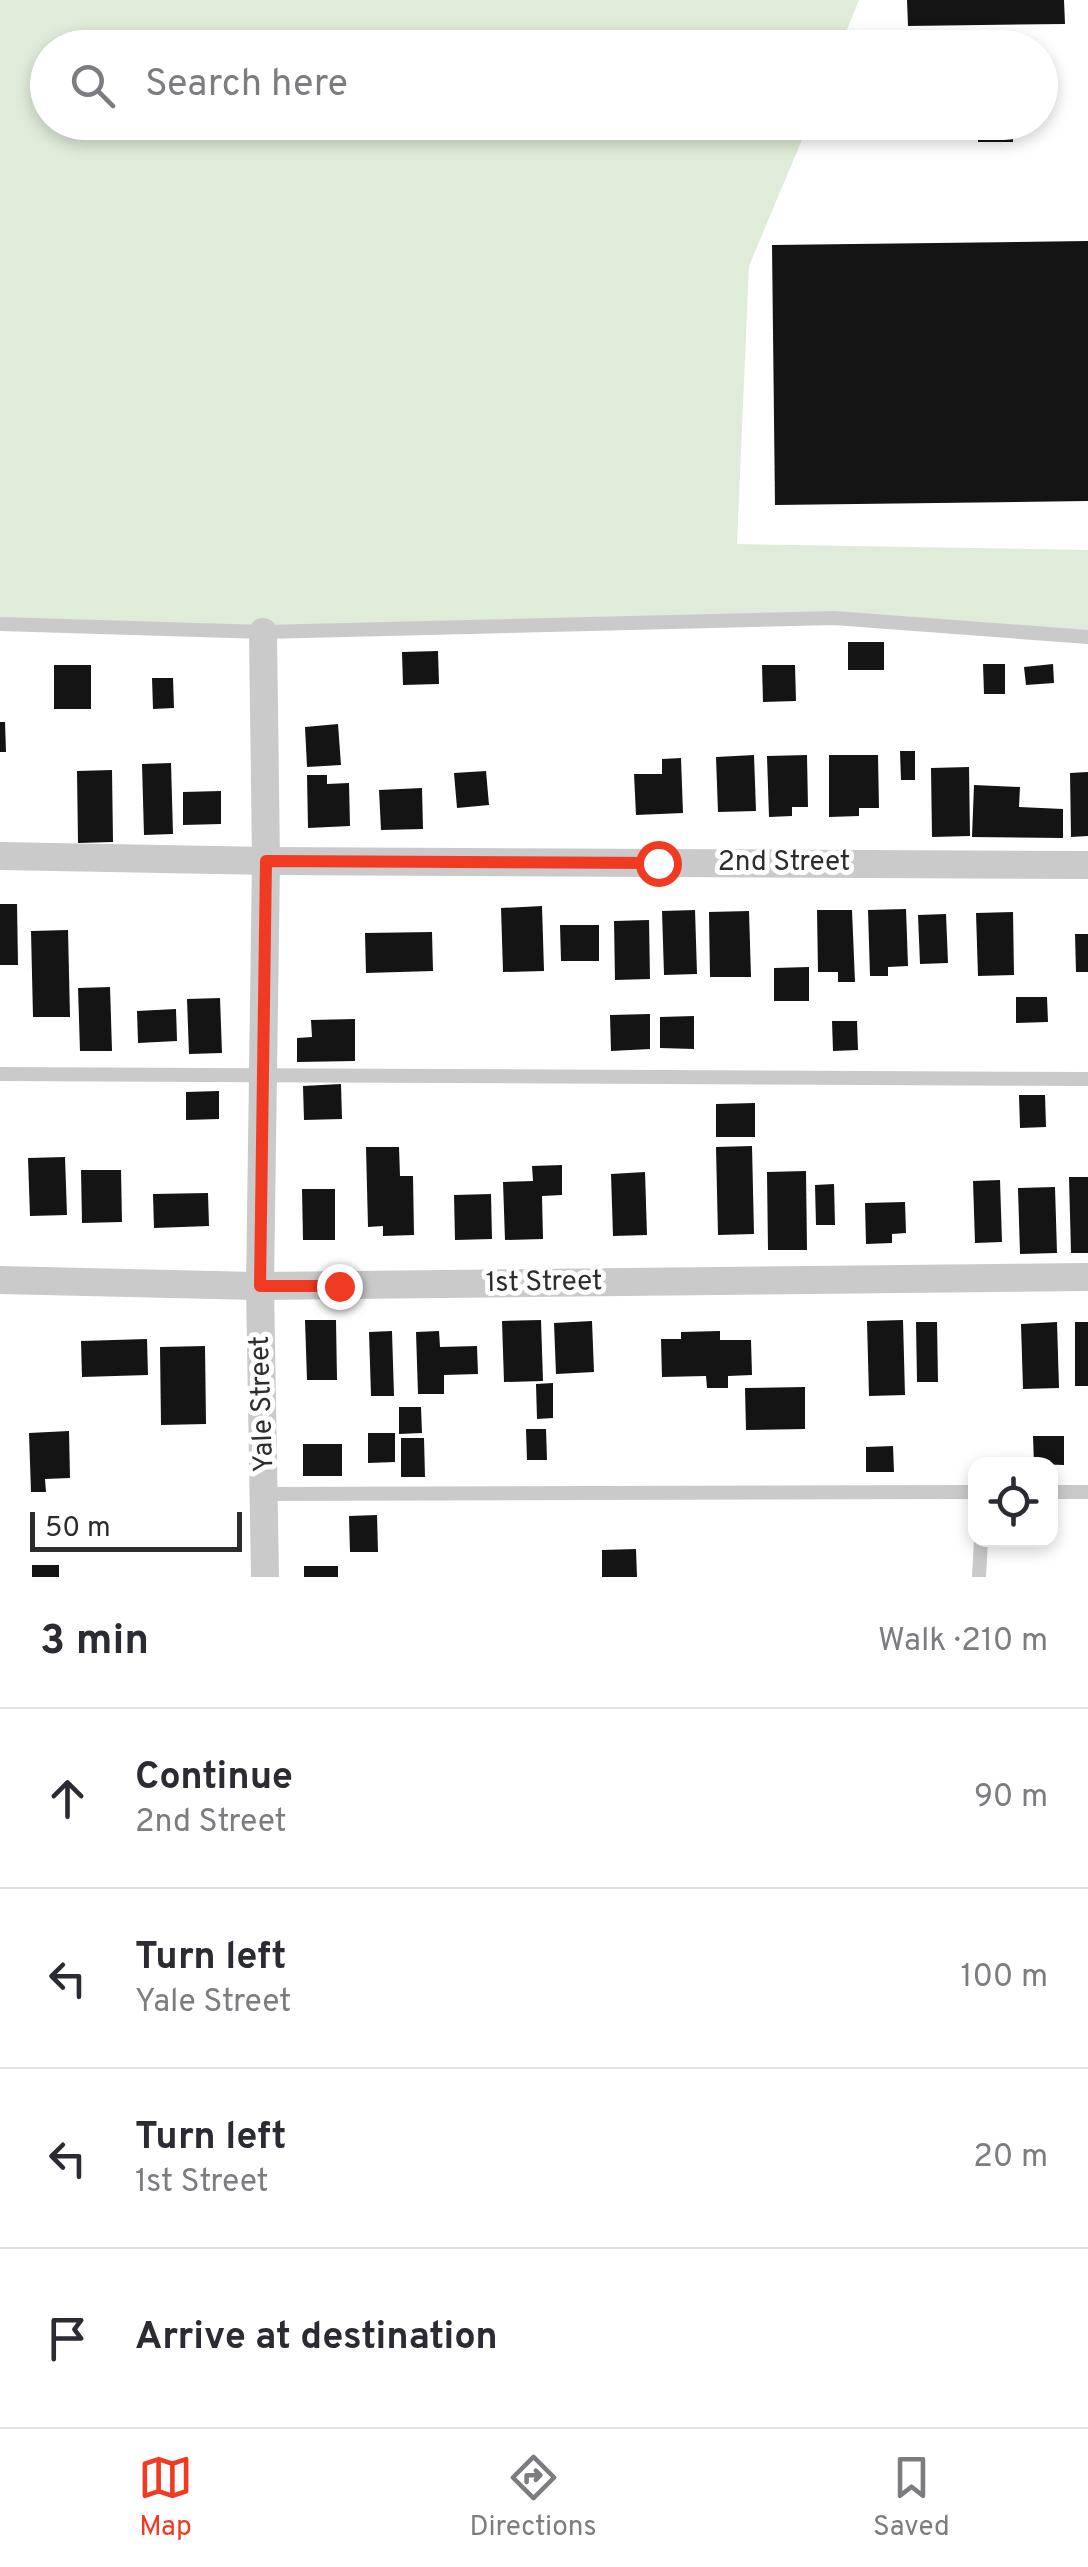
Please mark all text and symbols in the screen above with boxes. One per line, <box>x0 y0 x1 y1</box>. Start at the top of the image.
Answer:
search box <box>30 30 1058 140</box>
icon: search <box>65 58 120 113</box>
text: Search here <box>145 61 348 110</box>
route start <box>636 841 682 887</box>
street label: 2nd Street <box>718 845 850 881</box>
route end <box>317 1264 363 1310</box>
street label: 1st Street <box>485 1264 603 1302</box>
street label: Yale Street <box>243 1335 283 1473</box>
map controls <box>968 1457 1058 1547</box>
button: locate <box>968 1457 1058 1547</box>
scale bar <box>30 1507 242 1552</box>
text: 50 m <box>45 1511 111 1547</box>
text: 3 min <box>40 1616 149 1669</box>
text: Walk · 210 m <box>878 1622 1048 1662</box>
text: Continue <box>135 1754 293 1803</box>
icon: ahead <box>40 1771 95 1826</box>
text: 90 m <box>974 1778 1048 1818</box>
text: 2nd Street <box>135 1803 287 1843</box>
text: Turn left <box>135 1934 287 1983</box>
icon: left <box>40 1951 95 2006</box>
text: 100 m <box>961 1958 1048 1998</box>
text: Yale Street <box>135 1983 291 2023</box>
text: Turn left <box>135 2114 287 2163</box>
icon: left <box>40 2131 95 2186</box>
text: 20 m <box>973 2138 1048 2178</box>
text: 1st Street <box>135 2163 269 2203</box>
icon: arrive <box>40 2311 95 2366</box>
text: Arrive at destination <box>135 2314 498 2363</box>
tab: Map <box>138 2450 193 2546</box>
tab: Directions <box>469 2450 597 2546</box>
tab: Saved <box>873 2450 950 2546</box>

